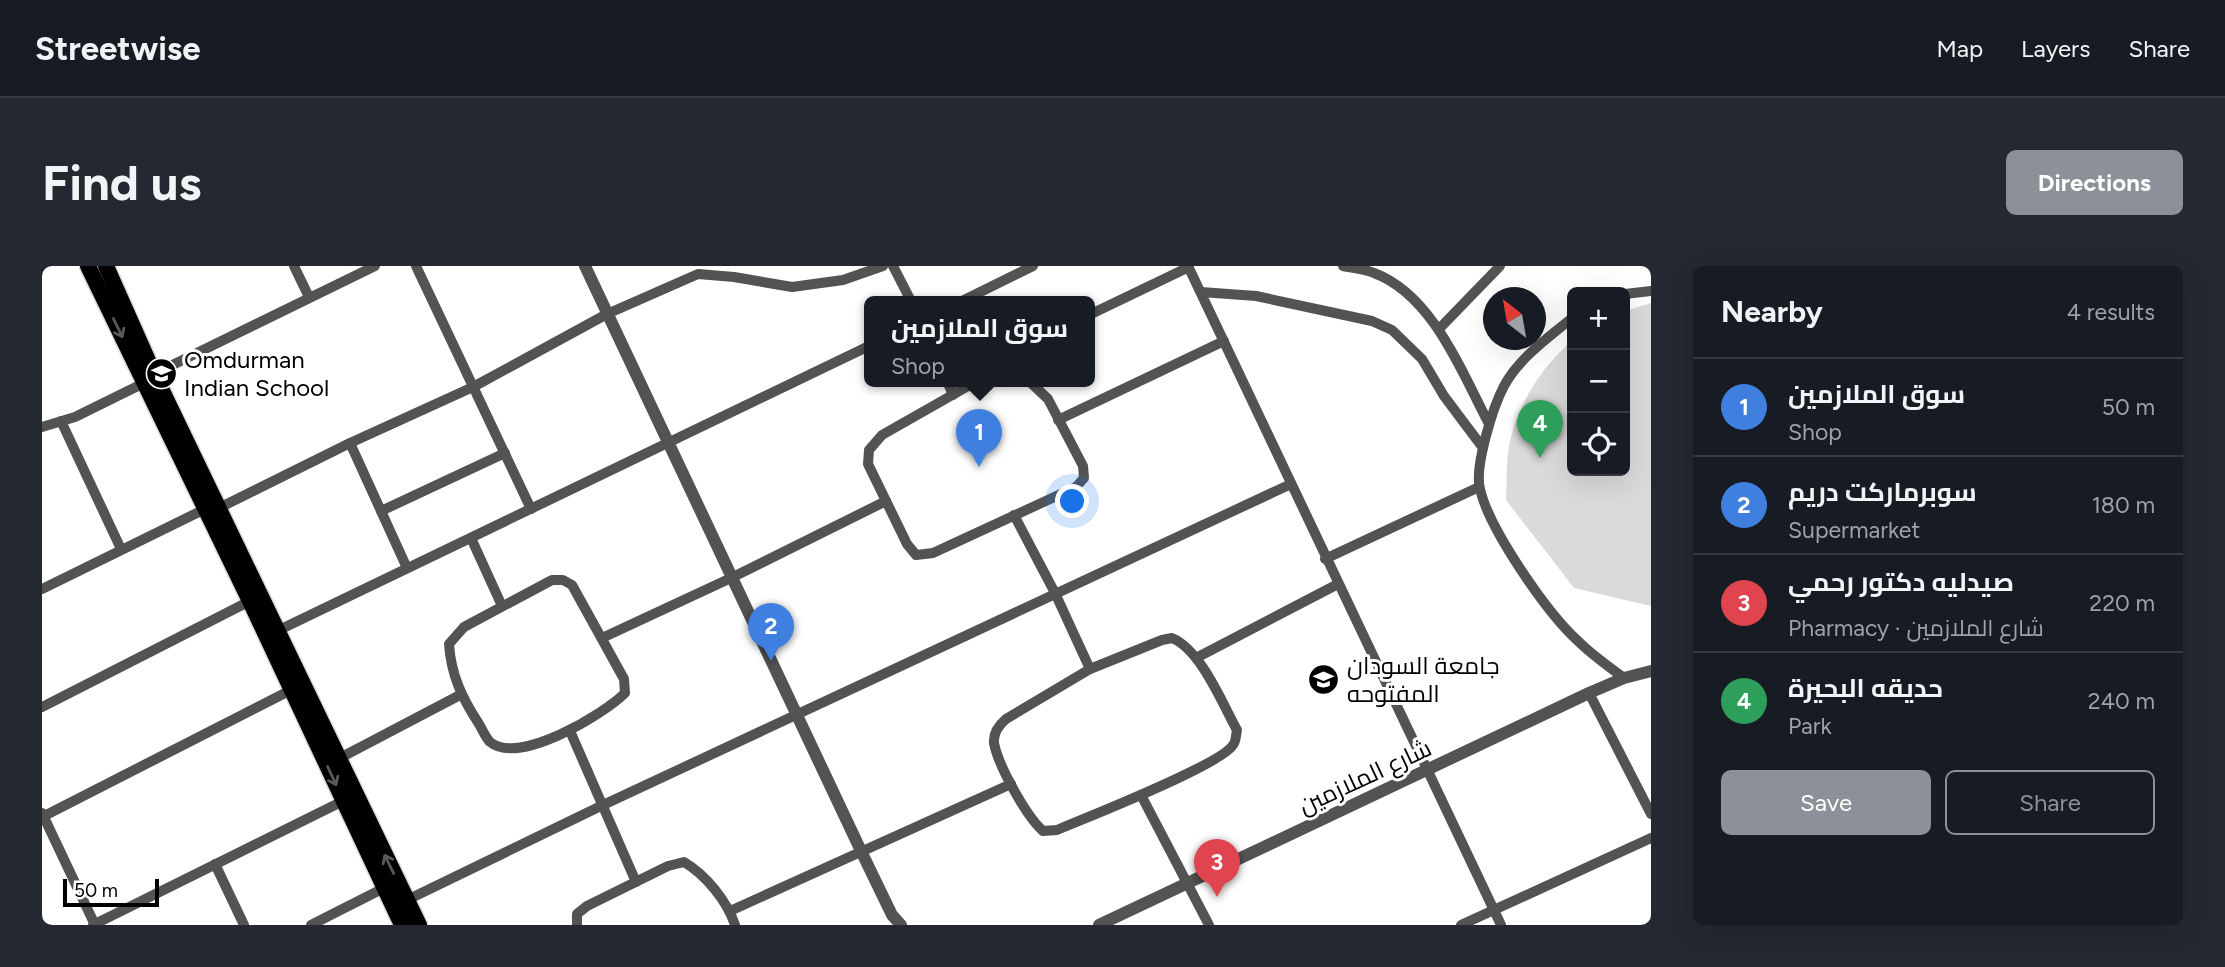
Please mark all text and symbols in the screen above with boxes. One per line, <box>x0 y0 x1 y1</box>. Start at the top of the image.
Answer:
text: Streetwise <box>35 29 201 68</box>
text: Map <box>1936 34 1983 63</box>
text: Layers <box>2021 34 2090 63</box>
text: Share <box>2128 34 2190 63</box>
button: Directions <box>2006 150 2183 215</box>
text: Find us <box>42 153 201 212</box>
north arrow <box>1483 287 1546 350</box>
map controls <box>1567 287 1630 476</box>
button: + <box>1567 287 1630 350</box>
text: Nearby <box>1721 293 1823 330</box>
popup <box>864 296 1095 387</box>
text: 4 results <box>2067 298 2155 326</box>
text: سوق الملازمين <box>891 312 1068 344</box>
one-way arrow <box>111 317 125 338</box>
place label: Omdurman Indian School <box>184 345 329 402</box>
button: − <box>1567 350 1630 413</box>
text: Shop <box>891 352 945 380</box>
school or university icon: Omdurman Indian School <box>144 357 178 391</box>
text: سوق الملازمين <box>1788 378 1965 410</box>
text: 1 <box>1739 393 1749 421</box>
text: 50 m <box>2102 393 2155 421</box>
pin: 4 <box>1517 400 1563 458</box>
pin: 1 <box>956 409 1002 467</box>
button: locate <box>1567 413 1630 476</box>
text: Shop <box>1788 418 1842 446</box>
text: سوبرماركت دريم <box>1788 476 1977 508</box>
your location <box>1055 484 1089 518</box>
text: 2 <box>1737 491 1751 519</box>
text: 180 m <box>2091 491 2155 519</box>
text: Supermarket <box>1788 516 1920 544</box>
text: صيدليه دكتور رحمي <box>1788 566 2014 598</box>
text: 3 <box>1738 589 1750 617</box>
text: 220 m <box>2089 589 2155 617</box>
pin: 2 <box>748 603 794 661</box>
text: Pharmacy · شارع الملازمين <box>1788 614 2044 642</box>
place label: جامعة السودان المفتوحه <box>1347 651 1499 708</box>
school or university icon: جامعة السودان المفتوحه <box>1307 663 1341 697</box>
text: حديقه البحيرة <box>1788 672 1943 704</box>
text: 4 <box>1737 687 1751 715</box>
text: 240 m <box>2088 687 2155 715</box>
text: Park <box>1788 712 1832 740</box>
street label: شارع الملازمين <box>1294 733 1437 822</box>
one-way arrow <box>325 765 339 786</box>
button: Save <box>1721 770 1931 835</box>
button: Share <box>1945 770 2155 835</box>
pin: 3 <box>1194 839 1240 897</box>
one-way arrow <box>382 853 395 875</box>
scale bar <box>63 876 159 908</box>
text: 50 m <box>74 879 118 902</box>

